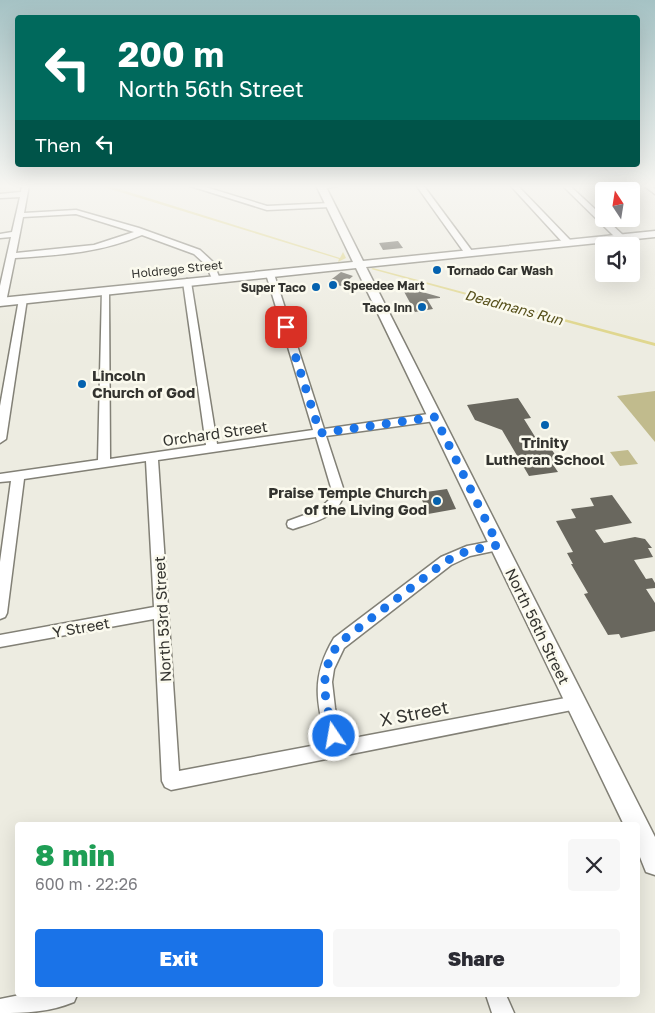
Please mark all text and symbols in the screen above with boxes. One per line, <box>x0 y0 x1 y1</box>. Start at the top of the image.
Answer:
text: 200 m <box>118 33 224 75</box>
icon: left <box>35 35 100 100</box>
text: North 56th Street <box>118 75 304 102</box>
icon: left <box>91 130 119 158</box>
text: Then <box>35 133 81 156</box>
north arrow <box>595 182 640 228</box>
map controls <box>595 182 640 282</box>
button: sound <box>595 237 640 282</box>
street label: Holdrege Street <box>131 257 224 281</box>
place label: Tornado Car Wash <box>447 263 553 278</box>
marker: Tornado Car Wash <box>431 264 443 276</box>
place label: Speedee Mart <box>343 278 425 293</box>
marker: Speedee Mart <box>327 279 339 291</box>
place label: Super Taco <box>241 280 306 295</box>
marker: Super Taco <box>310 281 322 293</box>
water label: Deadmans Run <box>463 286 566 329</box>
place label: Taco Inn <box>363 300 412 315</box>
marker: Taco Inn <box>416 301 428 313</box>
pin <box>265 306 307 348</box>
icon: arrive <box>272 313 300 341</box>
place label: Lincoln Church of God <box>92 366 195 401</box>
marker: Lincoln Church of God <box>76 378 88 390</box>
street label: Orchard Street <box>161 417 269 449</box>
marker: Trinity Lutheran School <box>539 419 551 431</box>
place label: Trinity Lutheran School <box>485 433 605 468</box>
place label: Praise Temple Church of the Living God <box>268 483 427 518</box>
marker: Praise Temple Church of the Living God <box>431 495 443 507</box>
street label: North 53rd Street <box>150 556 174 682</box>
street label: North 56th Street <box>502 565 574 687</box>
street label: Y Street <box>51 613 111 641</box>
street label: X Street <box>378 696 450 730</box>
position arrow <box>307 709 359 761</box>
text: 8 min <box>35 837 115 873</box>
button: close <box>568 839 620 891</box>
text: 600 m · 22:26 <box>35 874 138 894</box>
button: Exit <box>35 929 323 987</box>
button: Share <box>333 929 620 987</box>

